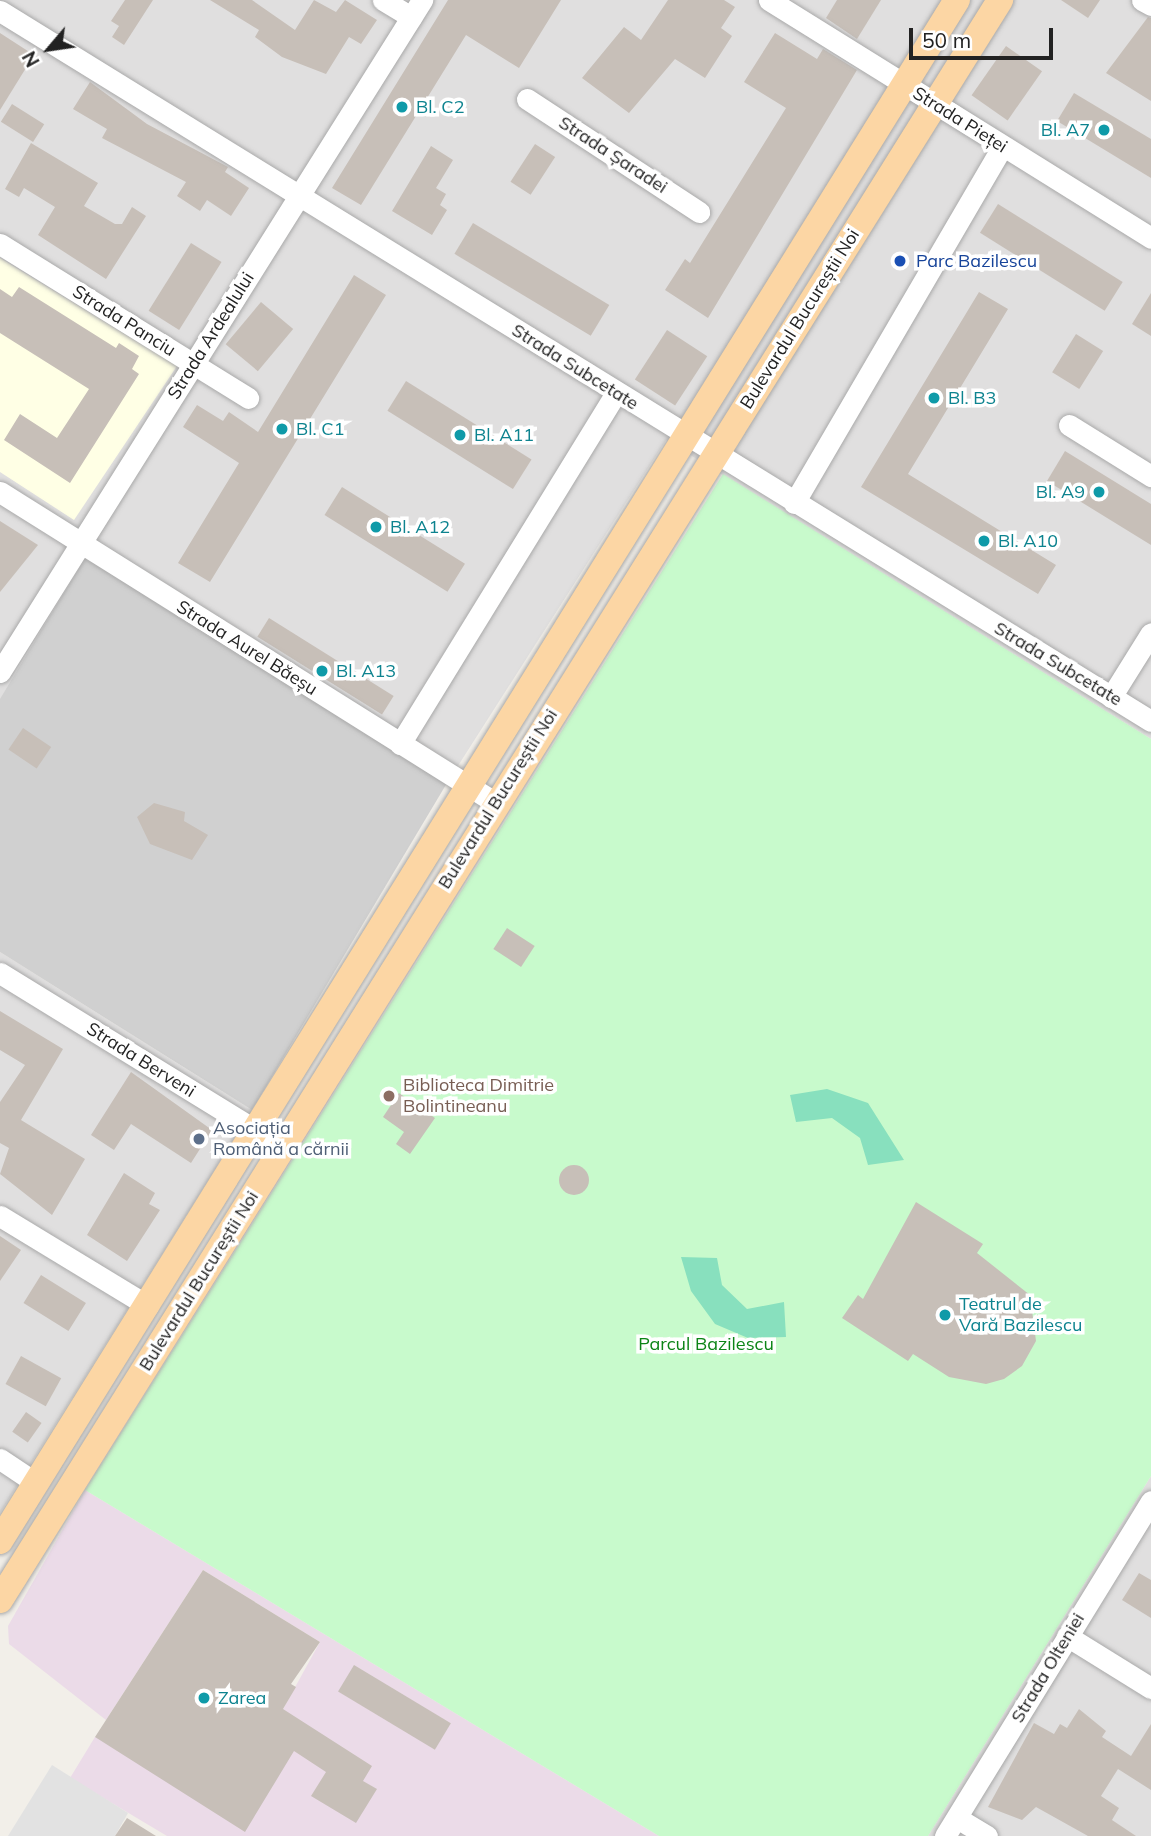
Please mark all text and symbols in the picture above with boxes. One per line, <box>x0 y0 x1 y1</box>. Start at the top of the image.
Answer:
north arrow <box>14 14 84 84</box>
scale bar <box>913 14 1056 58</box>
text: 50 m <box>922 27 971 53</box>
text: N <box>17 47 45 71</box>
street label: Strada Pieței <box>909 82 1011 158</box>
place label: Bl. C2 <box>416 96 464 118</box>
marker: Bl. C2 <box>394 99 410 115</box>
street label: Strada Șaradei <box>555 112 671 198</box>
place label: Bl. A7 <box>1041 119 1090 141</box>
marker: Bl. A7 <box>1096 122 1112 138</box>
street label: Bulevardul Bucureștii Noi <box>736 225 864 413</box>
place label: Parc Bazilescu <box>916 250 1037 272</box>
marker: Parc Bazilescu <box>890 251 910 271</box>
street label: Strada Ardealului <box>163 269 259 403</box>
street label: Strada Panciu <box>69 281 179 361</box>
street label: Strada Subcetate <box>508 319 642 415</box>
place label: Bl. B3 <box>948 387 996 409</box>
marker: Bl. B3 <box>926 390 942 406</box>
place label: Bl. C1 <box>296 418 344 440</box>
marker: Bl. C1 <box>274 421 290 437</box>
place label: Bl. A11 <box>474 424 534 446</box>
marker: Bl. A11 <box>452 427 468 443</box>
place label: Bl. A9 <box>1036 481 1085 503</box>
marker: Bl. A9 <box>1091 484 1107 500</box>
place label: Bl. A12 <box>390 516 450 538</box>
marker: Bl. A12 <box>368 519 384 535</box>
place label: Bl. A10 <box>998 530 1058 552</box>
marker: Bl. A10 <box>976 533 992 549</box>
street label: Strada Aurel Băeșu <box>173 596 321 700</box>
street label: Strada Subcetate <box>990 617 1126 711</box>
place label: Bl. A13 <box>336 660 396 682</box>
marker: Bl. A13 <box>314 663 330 679</box>
street label: Bulevardul Bucureștii Noi <box>434 705 562 893</box>
street label: Strada Berveni <box>83 1018 199 1102</box>
place label: Biblioteca Dimitrie Bolintineanu <box>403 1075 554 1118</box>
marker: Biblioteca Dimitrie Bolintineanu <box>381 1088 397 1104</box>
place label: Asociația Română a cărnii <box>213 1118 349 1160</box>
marker: Asociația Română a cărnii <box>191 1131 207 1147</box>
street label: Bulevardul Bucureștii Noi <box>135 1187 263 1375</box>
place label: Teatrul de Vară Bazilescu <box>959 1294 1082 1336</box>
marker: Teatrul de Vară Bazilescu <box>937 1307 953 1323</box>
park label: Parcul Bazilescu <box>638 1333 774 1355</box>
street label: Strada Olteniei <box>1007 1609 1089 1727</box>
place label: Zarea <box>218 1687 266 1709</box>
marker: Zarea <box>196 1690 212 1706</box>

